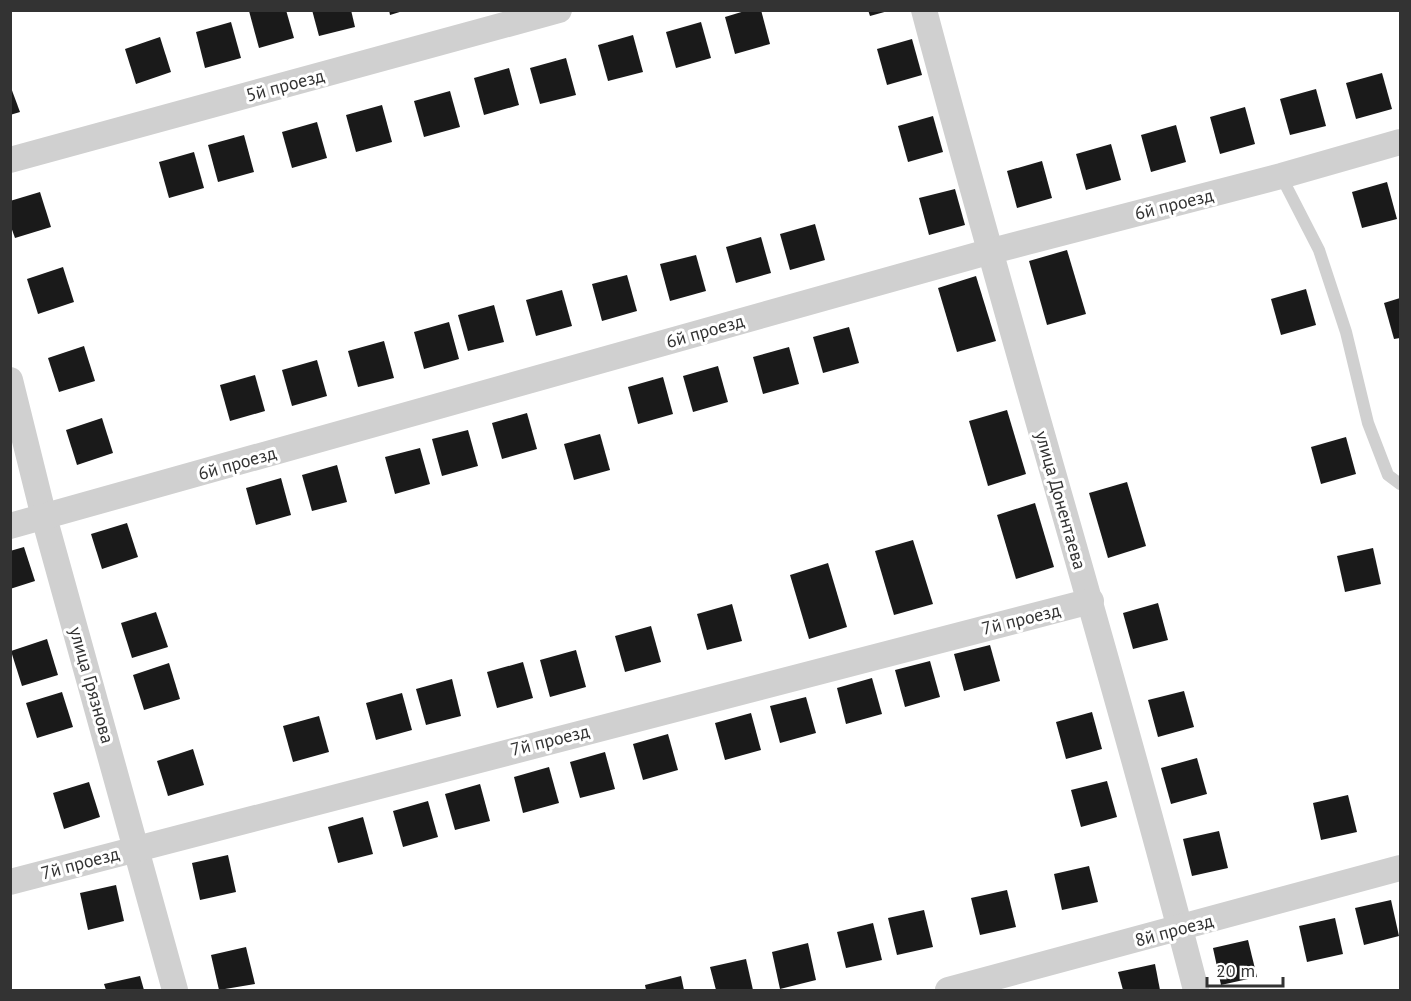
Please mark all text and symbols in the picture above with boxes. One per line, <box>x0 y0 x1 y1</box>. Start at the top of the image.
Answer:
street label: 5й проезд <box>243 63 327 106</box>
street label: 6й проезд <box>1132 183 1216 225</box>
street label: 6й проезд <box>663 309 747 353</box>
street label: улица Донентаева <box>1030 428 1092 572</box>
street label: 6й проезд <box>195 441 279 485</box>
street label: 7й проезд <box>979 598 1063 640</box>
street label: улица Грязнова <box>64 624 120 746</box>
street label: 7й проезд <box>508 719 592 761</box>
street label: 7й проезд <box>38 841 122 884</box>
street label: 8й проезд <box>1132 908 1216 951</box>
scale bar <box>1207 950 1284 988</box>
text: 20 m <box>1216 959 1255 982</box>

